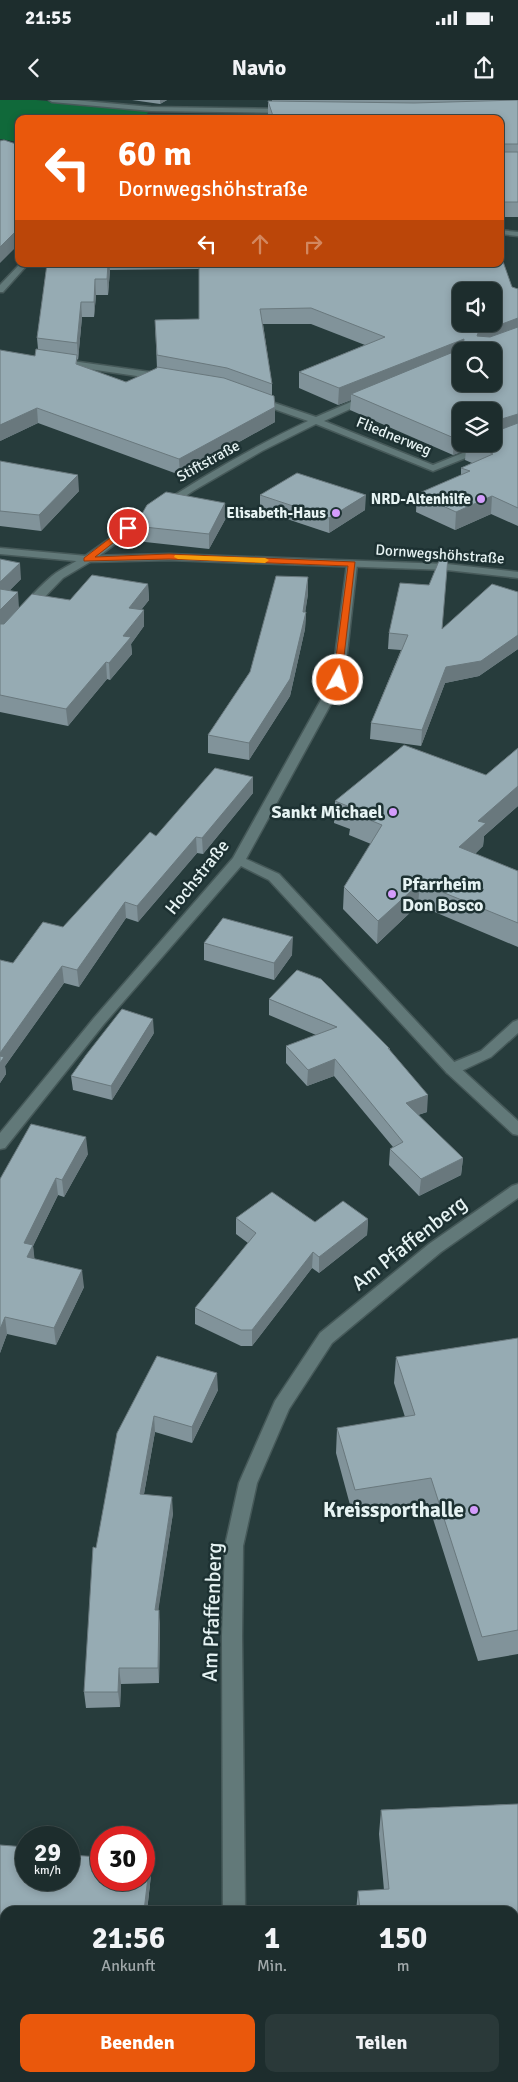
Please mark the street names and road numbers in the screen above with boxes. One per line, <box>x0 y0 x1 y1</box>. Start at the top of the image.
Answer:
street label: Fliednerweg <box>354 413 434 459</box>
street label: Stiftstraße <box>173 436 243 486</box>
street label: Dornwegshöhstraße <box>375 541 505 567</box>
street label: Hochstraße <box>160 835 234 919</box>
street label: Am Pfaffenberg <box>346 1190 472 1296</box>
street label: Am Pfaffenberg <box>197 1542 227 1682</box>

